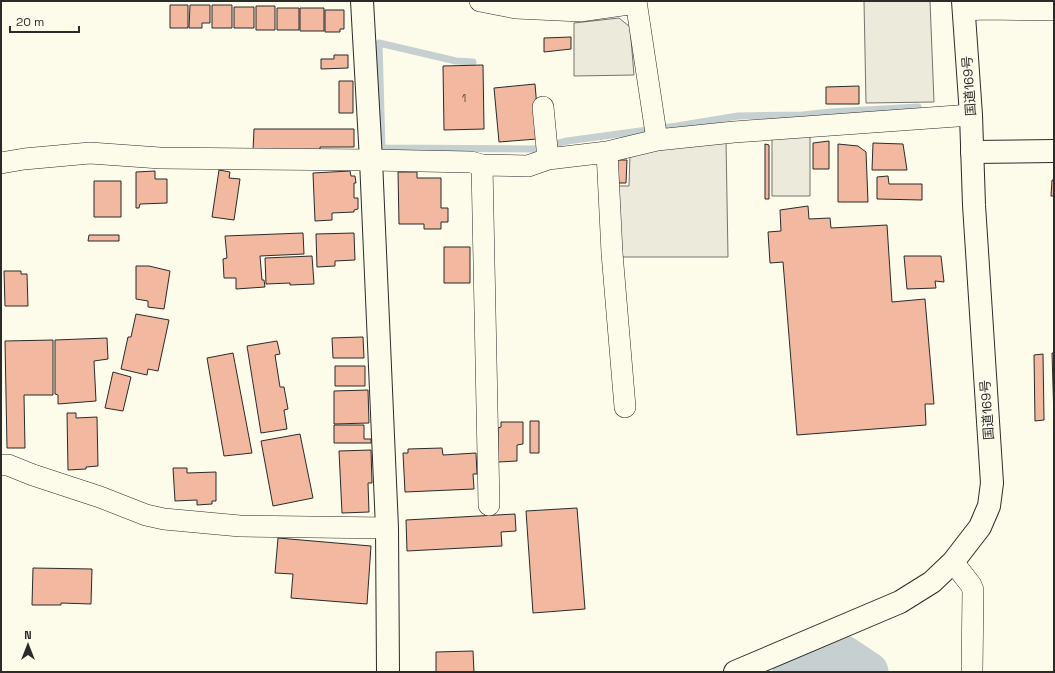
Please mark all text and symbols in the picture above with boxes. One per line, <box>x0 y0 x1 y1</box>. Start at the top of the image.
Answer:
scale bar <box>10 8 79 34</box>
text: 20 m <box>16 14 44 30</box>
street label: 国道169号 <box>958 55 980 117</box>
house number: 1 <box>462 91 466 105</box>
street label: 国道169号 <box>976 379 998 441</box>
north arrow <box>8 625 48 665</box>
text: N <box>24 628 32 642</box>

